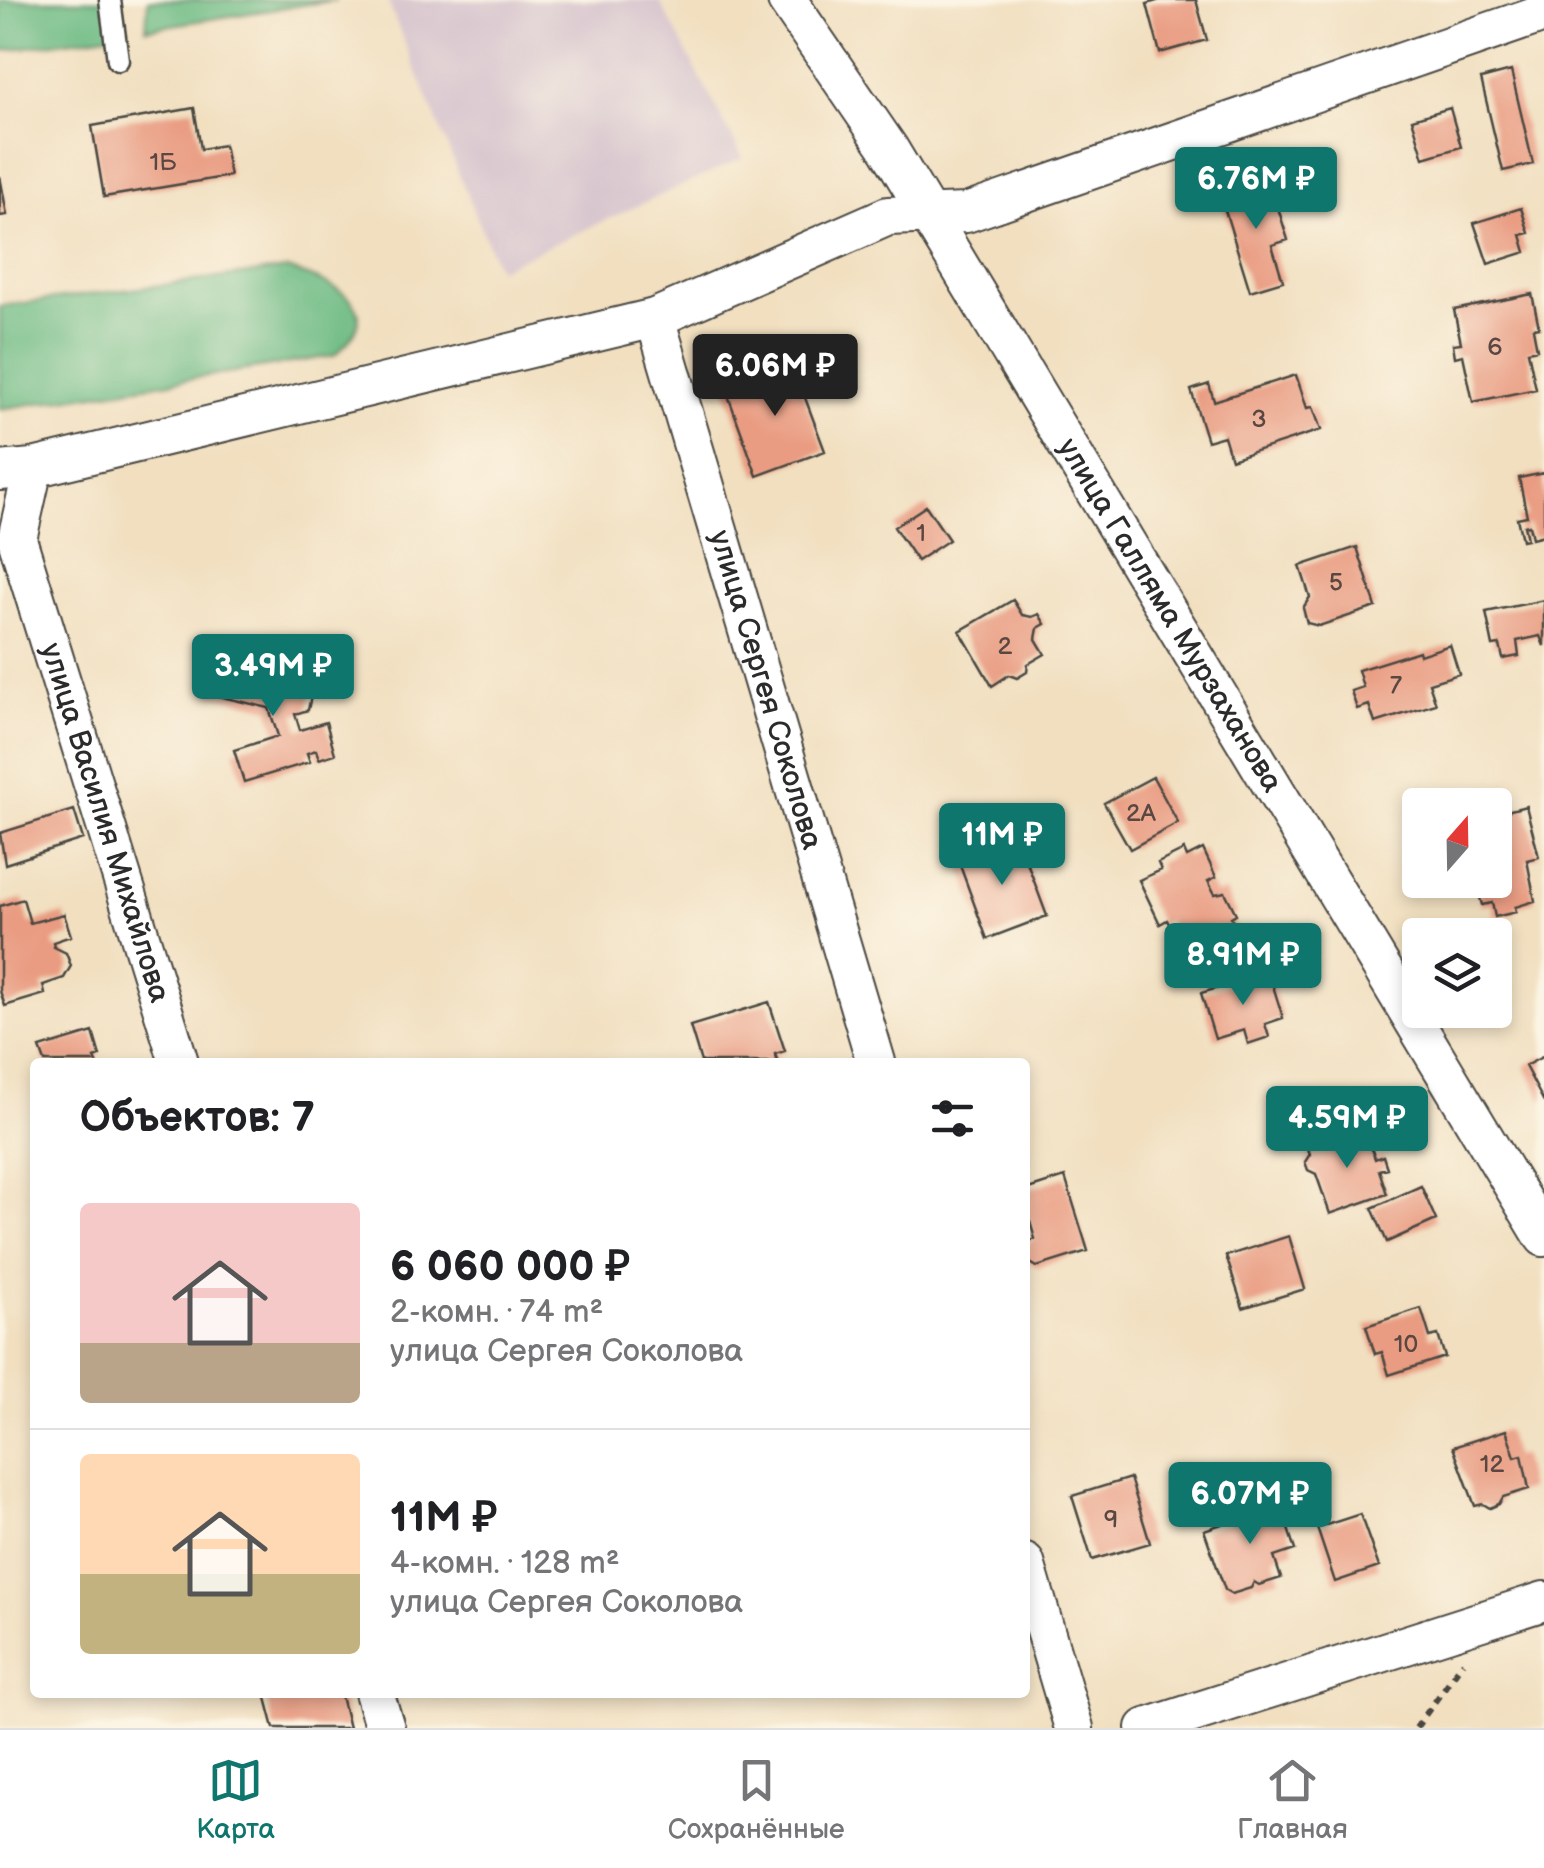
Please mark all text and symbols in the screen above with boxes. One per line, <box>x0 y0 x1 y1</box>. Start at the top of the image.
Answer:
house number: 1Б <box>149 147 177 178</box>
pin: 6.76M ₽ <box>1164 147 1348 232</box>
text: 6.76M ₽ <box>1197 160 1315 199</box>
house number: 6 <box>1487 332 1503 363</box>
pin: 6.06M ₽ <box>683 334 867 419</box>
text: 6.06M ₽ <box>715 347 835 386</box>
house number: 3 <box>1251 404 1267 435</box>
street label: улица Галляма Мурзаханова <box>1050 432 1290 799</box>
house number: 1 <box>916 518 926 549</box>
street label: улица Сергея Соколова <box>701 526 830 854</box>
house number: 5 <box>1329 567 1343 598</box>
house number: 2 <box>998 631 1013 662</box>
pin: 3.49M ₽ <box>181 634 365 719</box>
street label: улица Василия Михайлова <box>32 639 178 1007</box>
text: 3.49M ₽ <box>214 647 332 686</box>
house number: 7 <box>1390 670 1403 701</box>
north arrow <box>1402 788 1512 898</box>
map controls <box>1402 788 1512 1028</box>
house number: 2А <box>1126 798 1157 829</box>
pin: 11M ₽ <box>932 803 1072 888</box>
text: 11M ₽ <box>961 816 1043 855</box>
button: layers <box>1402 918 1512 1028</box>
pin: 8.91M ₽ <box>1151 923 1335 1008</box>
text: 8.91M ₽ <box>1186 936 1300 975</box>
pin: 4.59M ₽ <box>1255 1086 1439 1171</box>
icon: filters <box>925 1091 980 1146</box>
text: Объектов: 7 <box>80 1093 315 1144</box>
text: 4.59M ₽ <box>1288 1099 1406 1138</box>
text: 6 060 000 ₽ <box>390 1242 630 1293</box>
icon: home <box>160 1243 280 1363</box>
text: 2-комн. · 74 m² <box>390 1293 603 1332</box>
house number: 10 <box>1394 1329 1418 1360</box>
text: улица Сергея Соколова <box>390 1332 743 1371</box>
house number: 12 <box>1480 1449 1504 1480</box>
pin: 6.07M ₽ <box>1158 1462 1342 1547</box>
text: 6.07M ₽ <box>1191 1475 1309 1514</box>
text: 11M ₽ <box>390 1493 497 1544</box>
icon: home <box>160 1494 280 1614</box>
house number: 9 <box>1104 1504 1118 1535</box>
text: 4-комн. · 128 m² <box>390 1544 620 1583</box>
text: улица Сергея Соколова <box>390 1583 743 1622</box>
tab: Карта <box>196 1753 275 1846</box>
tab: Сохранённые <box>668 1753 845 1846</box>
tab: Главная <box>1237 1753 1348 1846</box>

